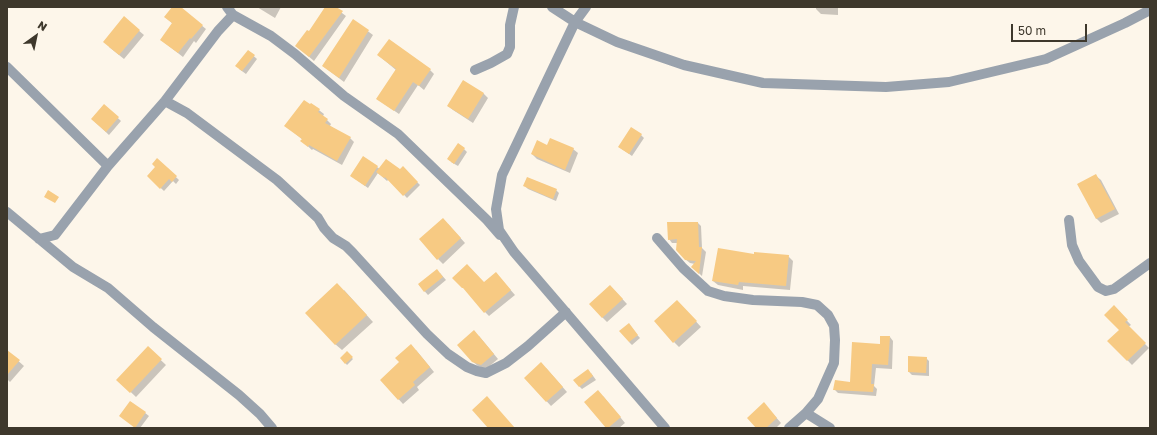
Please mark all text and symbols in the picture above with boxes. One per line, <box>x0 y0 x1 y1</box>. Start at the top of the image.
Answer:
north arrow <box>16 16 56 56</box>
scale bar <box>1013 16 1089 42</box>
text: N <box>36 18 50 33</box>
text: 50 m <box>1018 23 1046 38</box>

